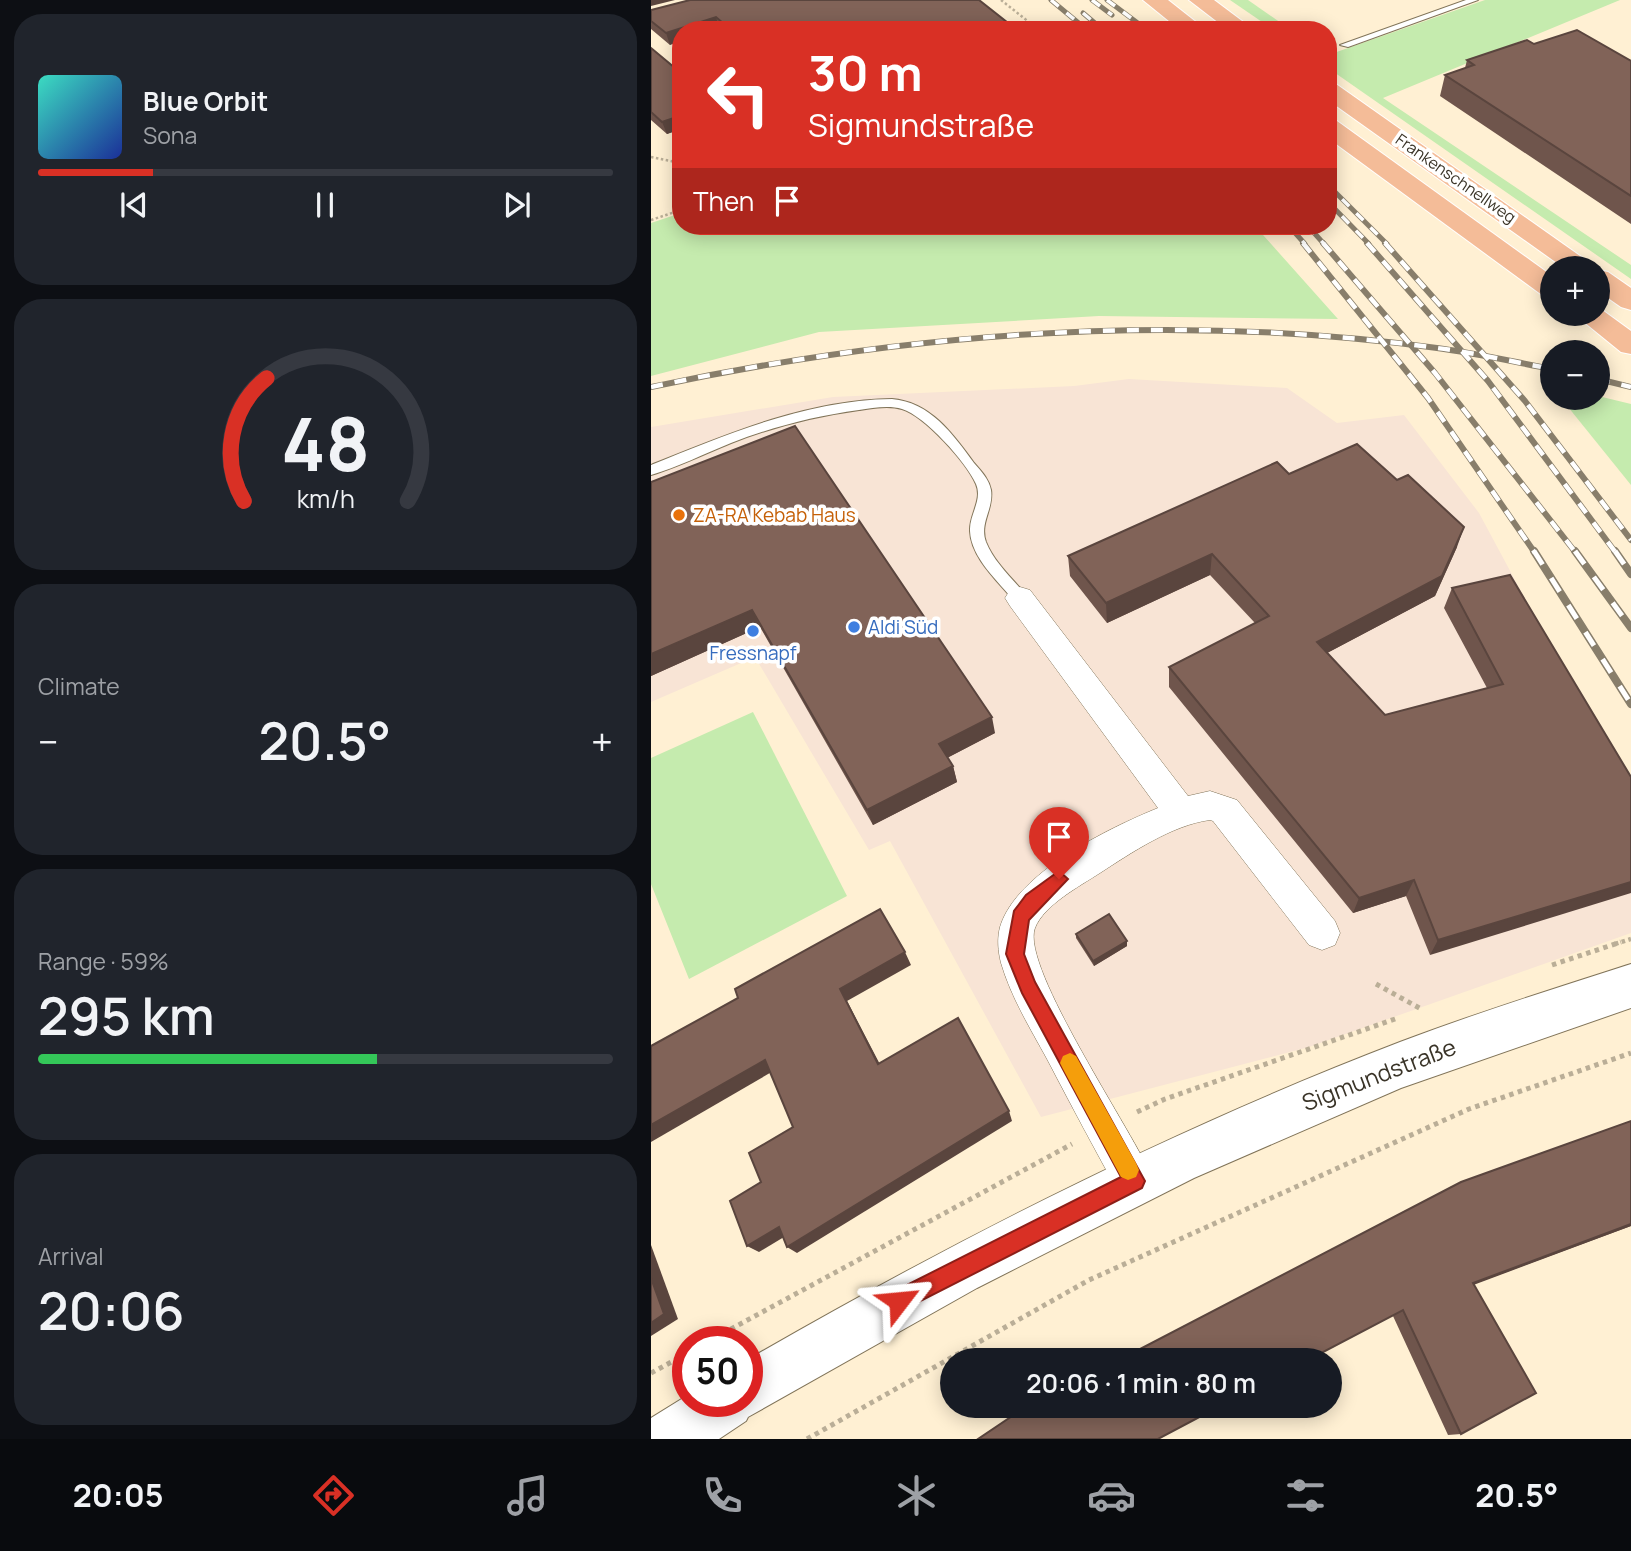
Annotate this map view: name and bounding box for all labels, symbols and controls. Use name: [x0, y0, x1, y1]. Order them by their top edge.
text: 30 m: [808, 39, 923, 106]
icon: left: [693, 49, 784, 140]
text: Blue Orbit: [143, 83, 268, 119]
text: Sigmundstraße: [808, 103, 1034, 147]
text: Sona: [143, 119, 197, 151]
street label: Frankenschnellweg: [1391, 128, 1521, 228]
icon: arrive: [768, 182, 806, 220]
text: Then: [693, 183, 754, 219]
icon: previous: [115, 186, 153, 224]
icon: pause: [306, 186, 344, 224]
icon: next: [498, 186, 536, 224]
map controls: [1540, 256, 1610, 410]
button: +: [1540, 256, 1610, 326]
button: −: [1540, 340, 1610, 410]
text: 48: [281, 393, 370, 493]
text: km/h: [296, 480, 355, 515]
place label: ZA-RA Kebab Haus: [693, 502, 856, 528]
marker: ZA-RA Kebab Haus: [671, 507, 687, 523]
place label: Aldi Süd: [868, 614, 938, 640]
marker: Aldi Süd: [846, 619, 862, 635]
marker: Fressnapf: [745, 623, 761, 639]
place label: Fressnapf: [709, 640, 797, 666]
text: Climate: [38, 670, 120, 702]
text: 20.5°: [259, 705, 391, 776]
text: −: [38, 715, 59, 767]
text: +: [591, 715, 613, 767]
pin: [1029, 807, 1089, 879]
icon: arrive: [1040, 818, 1078, 856]
text: Range · 59%: [38, 945, 169, 977]
text: 295 km: [38, 980, 215, 1051]
street label: Sigmundstraße: [1297, 1030, 1460, 1118]
text: Arrival: [38, 1240, 104, 1272]
position arrow: [862, 1264, 936, 1338]
text: 20:06: [38, 1275, 185, 1346]
speed limit sign: 50: [672, 1326, 763, 1417]
text: 20:06 · 1 min · 80 m: [1026, 1365, 1256, 1401]
icon: directions: [309, 1471, 358, 1520]
icon: music: [503, 1471, 552, 1520]
icon: phone: [698, 1471, 747, 1520]
icon: climate: [892, 1471, 941, 1520]
icon: car: [1087, 1471, 1136, 1520]
icon: filters: [1281, 1471, 1330, 1520]
text: 20:05: [73, 1473, 164, 1517]
text: 20.5°: [1475, 1473, 1558, 1517]

